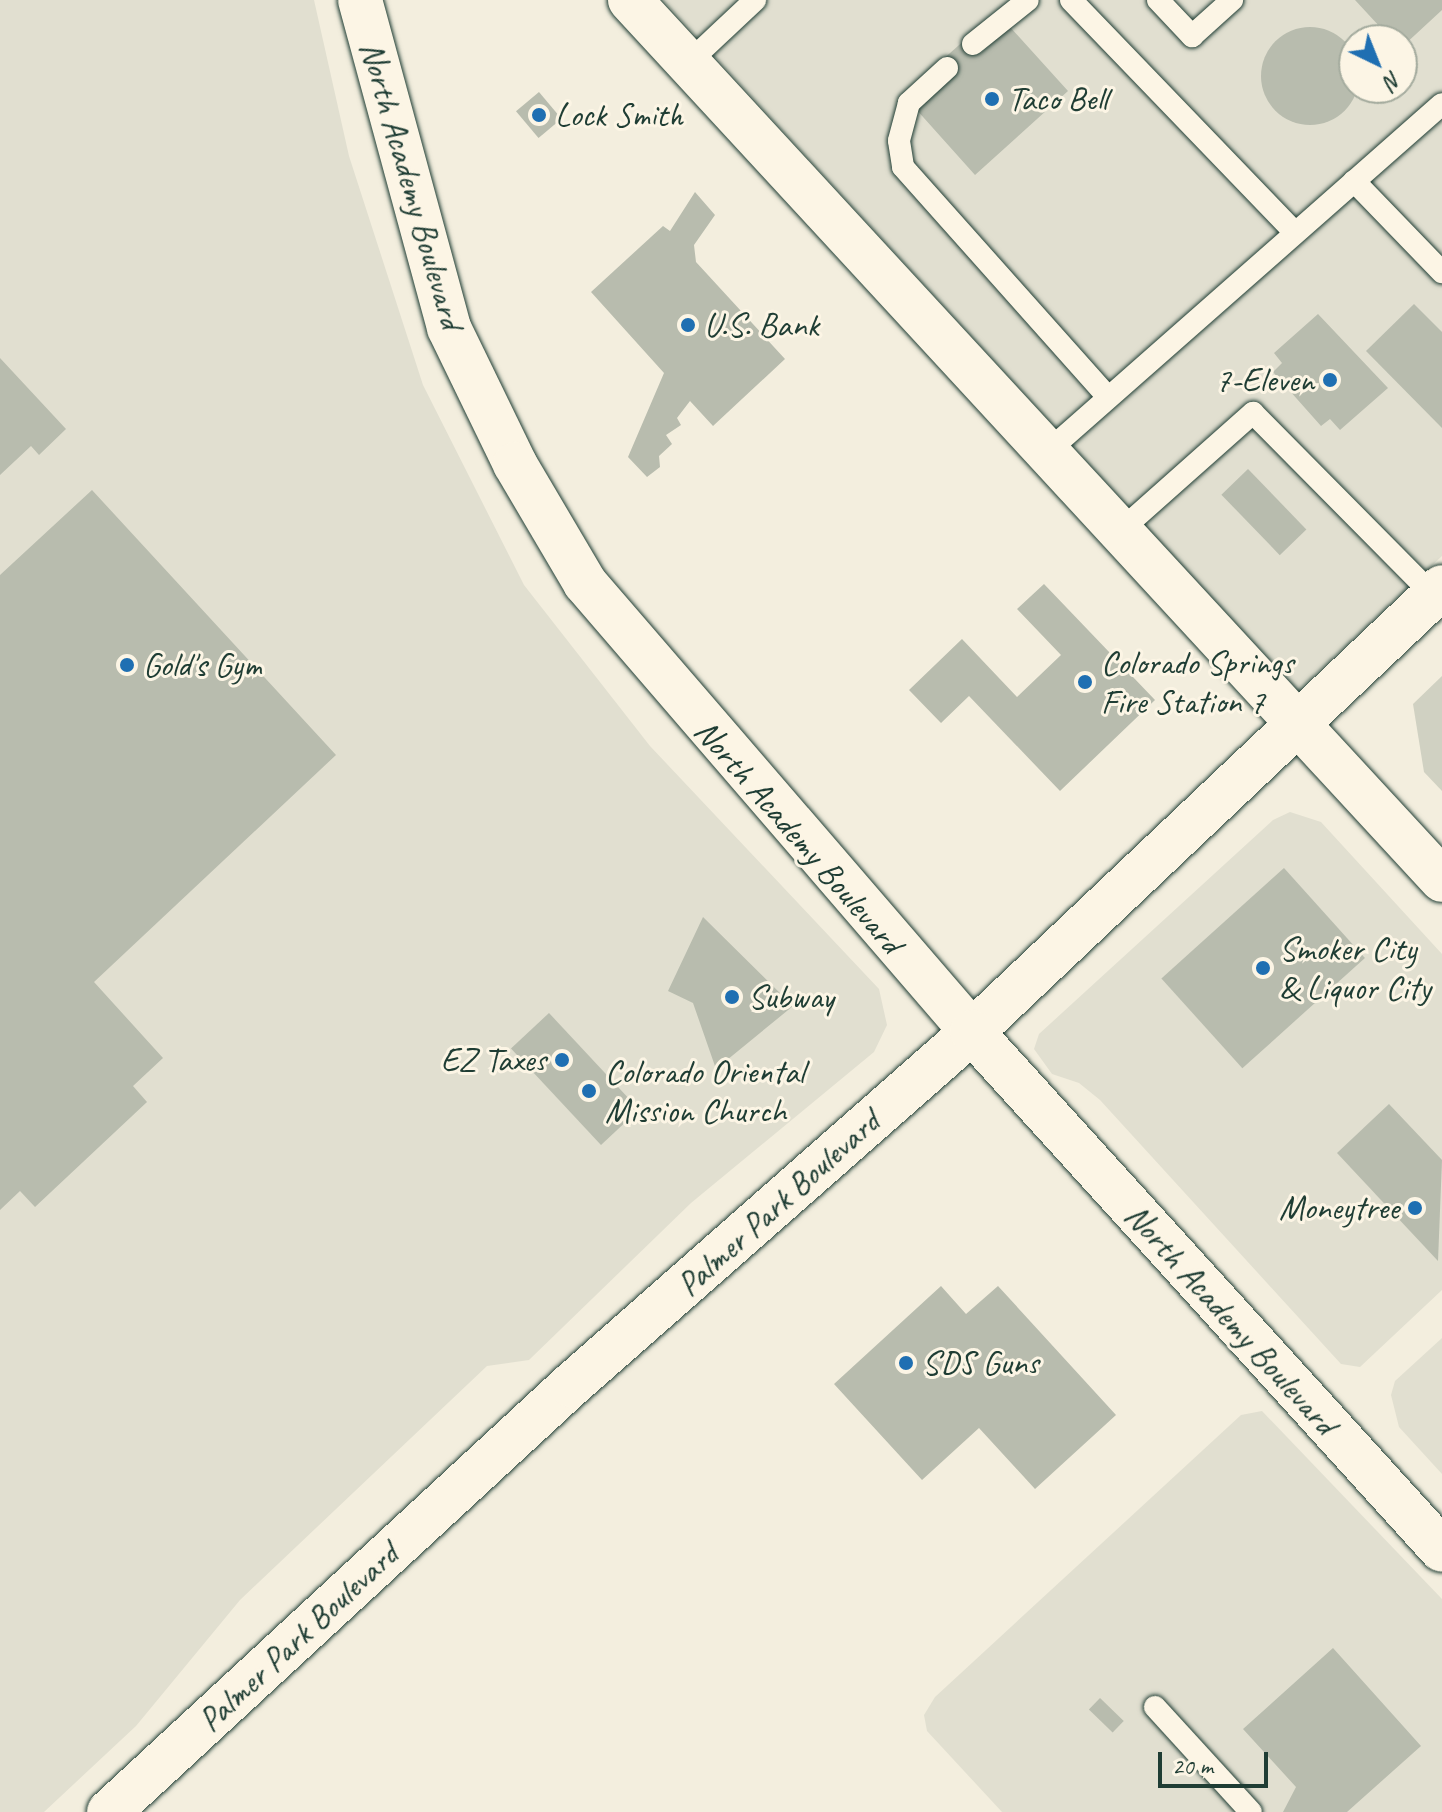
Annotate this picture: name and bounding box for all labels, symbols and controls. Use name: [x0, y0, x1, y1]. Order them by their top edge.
north arrow: [1338, 24, 1418, 104]
street label: North Academy Boulevard: [351, 36, 473, 334]
text: N: [1378, 65, 1408, 95]
place label: Taco Bell: [1008, 79, 1108, 119]
marker: Taco Bell: [983, 90, 1001, 108]
place label: Lock Smith: [555, 95, 683, 135]
marker: Lock Smith: [530, 106, 548, 124]
place label: U.S. Bank: [704, 305, 819, 345]
marker: U.S. Bank: [679, 316, 697, 334]
place label: 7-Eleven: [1215, 360, 1314, 400]
marker: 7-Eleven: [1321, 371, 1339, 389]
place label: Colorado Springs Fire Station 7: [1101, 642, 1294, 722]
place label: Gold's Gym: [143, 645, 263, 685]
marker: Gold's Gym: [118, 656, 136, 674]
marker: Colorado Springs Fire Station 7: [1076, 673, 1094, 691]
street label: North Academy Boulevard: [686, 710, 912, 962]
place label: Smoker City & Liquor City: [1279, 928, 1431, 1008]
marker: Smoker City & Liquor City: [1254, 959, 1272, 977]
place label: Subway: [748, 977, 834, 1017]
marker: Subway: [723, 988, 741, 1006]
place label: EZ Taxes: [441, 1040, 546, 1080]
marker: EZ Taxes: [553, 1051, 571, 1069]
place label: Colorado Oriental Mission Church: [605, 1051, 803, 1130]
marker: Colorado Oriental Mission Church: [580, 1082, 598, 1100]
street label: Palmer Park Boulevard: [668, 1101, 888, 1305]
place label: Moneytree: [1279, 1188, 1399, 1228]
street label: North Academy Boulevard: [1116, 1195, 1346, 1443]
marker: Moneytree: [1406, 1199, 1424, 1217]
place label: SDS Guns: [922, 1343, 1039, 1383]
marker: SDS Guns: [897, 1354, 915, 1372]
street label: Palmer Park Boulevard: [189, 1533, 407, 1741]
scale bar: [1162, 1736, 1272, 1786]
text: 20 m: [1172, 1751, 1213, 1781]

